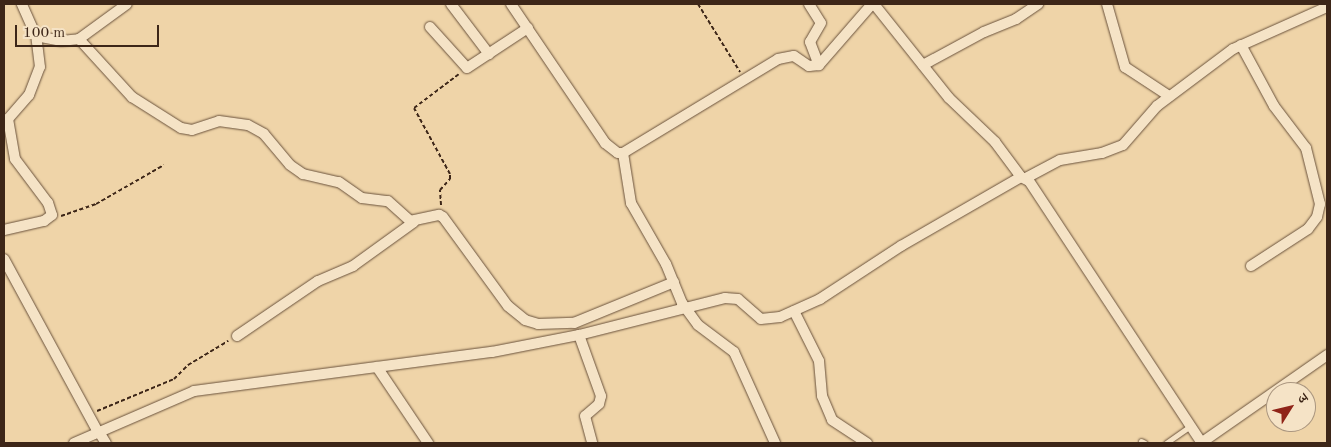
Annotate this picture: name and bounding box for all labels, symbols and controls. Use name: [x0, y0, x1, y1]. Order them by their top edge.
scale bar: [18, 15, 161, 47]
text: 100 m: [23, 26, 65, 41]
north arrow: [1266, 382, 1316, 432]
text: उ: [1295, 392, 1310, 406]

